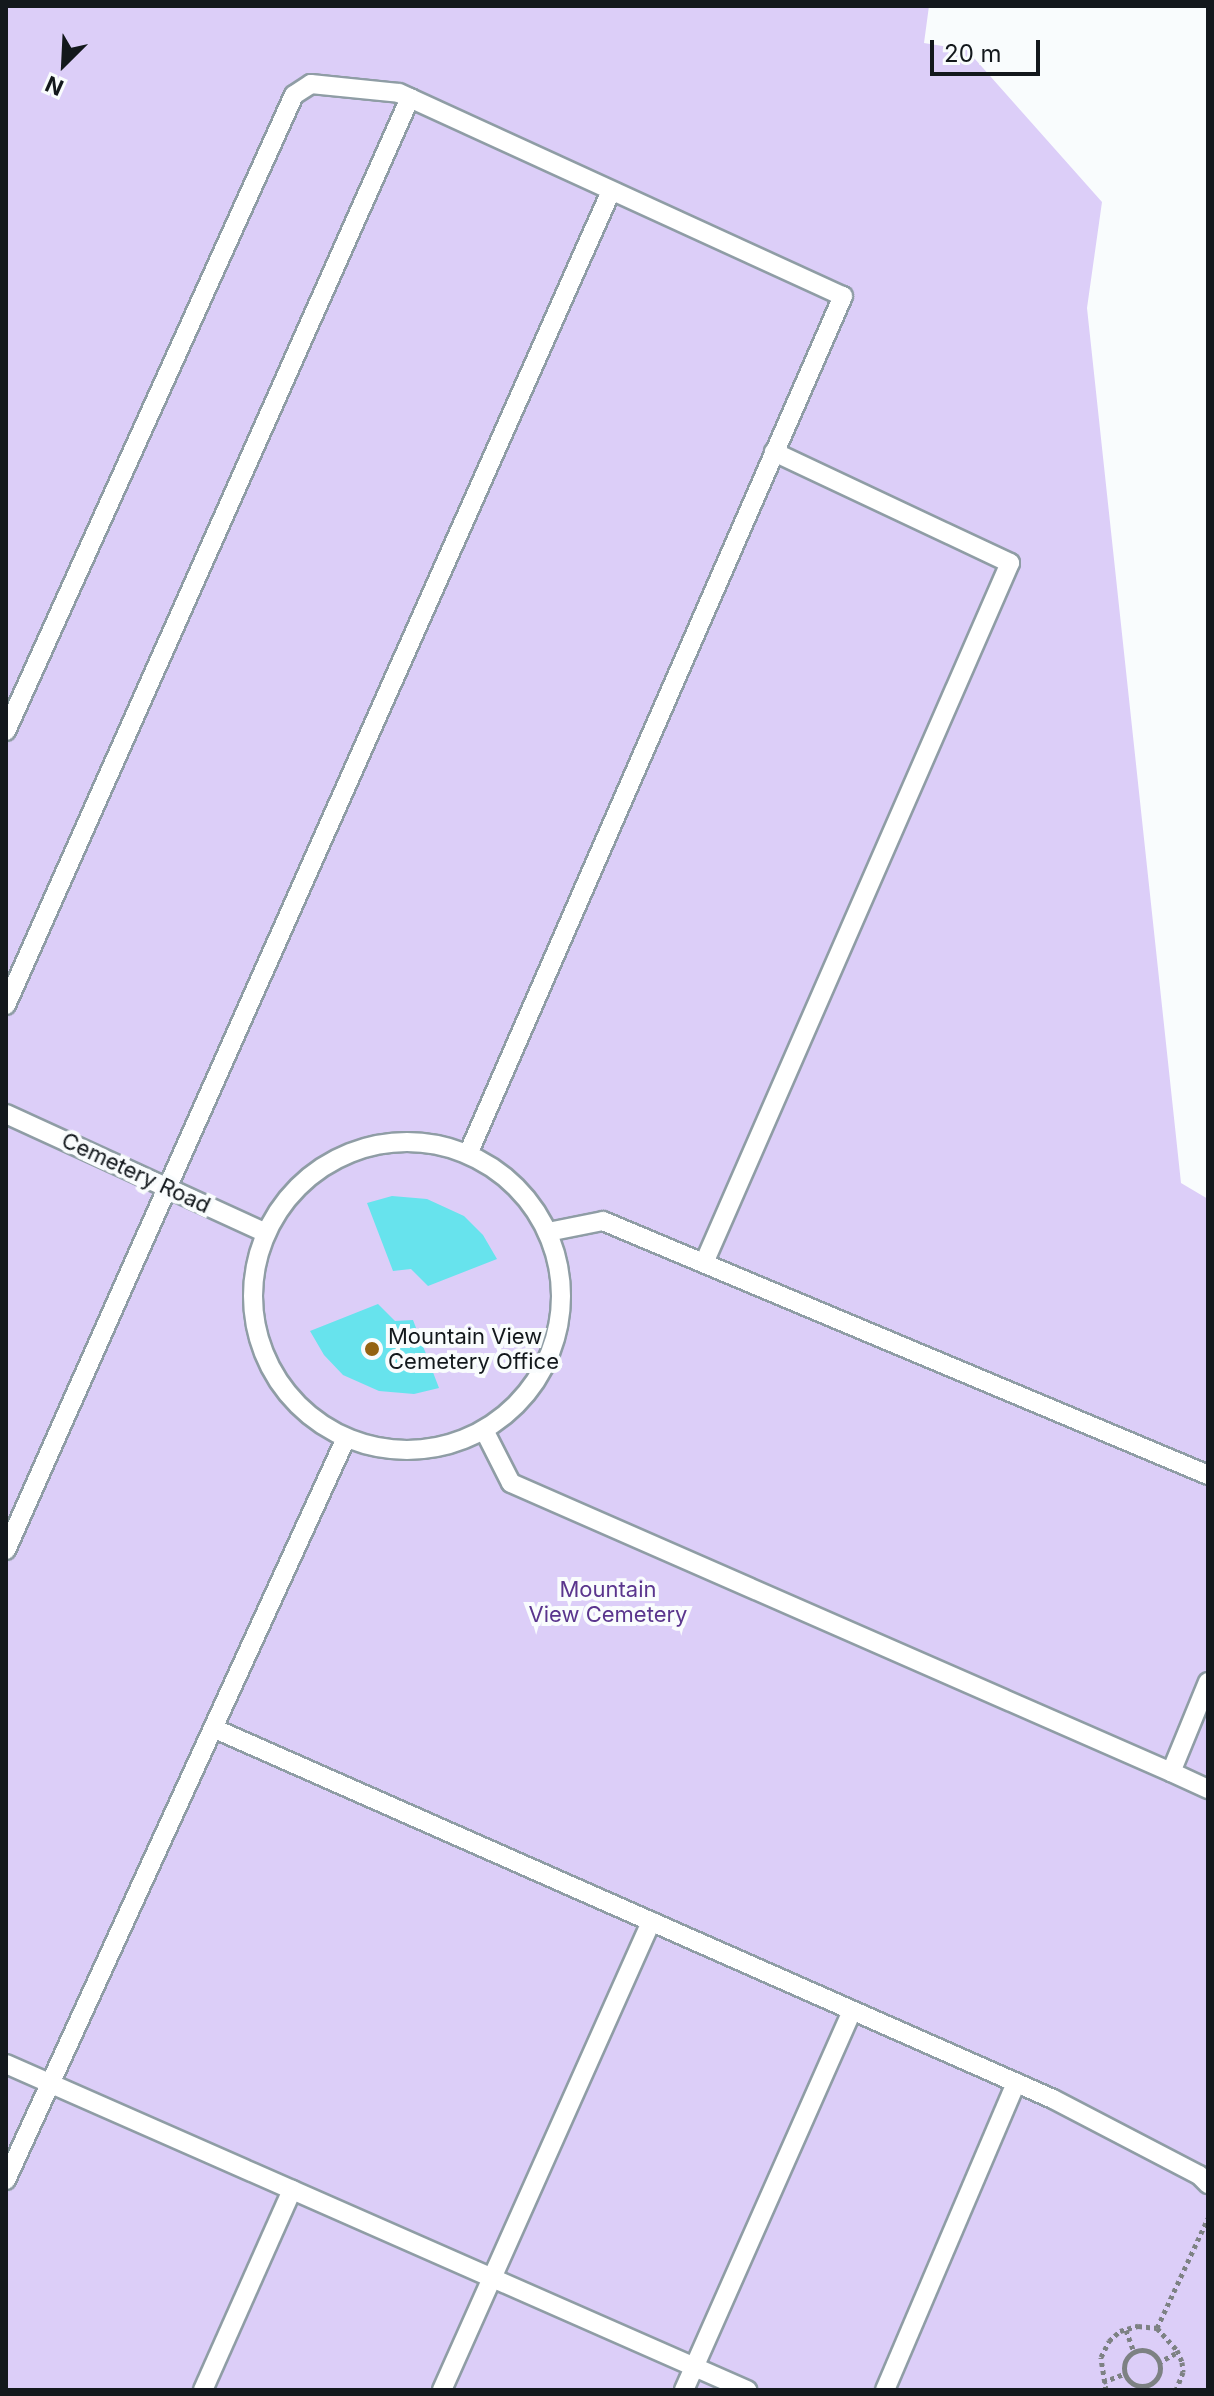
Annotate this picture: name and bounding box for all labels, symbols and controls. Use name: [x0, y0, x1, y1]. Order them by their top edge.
north arrow: [24, 24, 104, 104]
scale bar: [934, 24, 1044, 74]
text: 20 m: [944, 39, 1002, 68]
text: N: [41, 71, 67, 101]
street label: Cemetery Road: [57, 1127, 215, 1219]
place label: Mountain View Cemetery Office: [388, 1323, 559, 1374]
marker: Mountain View Cemetery Office: [363, 1340, 381, 1358]
park label: Mountain View Cemetery: [529, 1576, 687, 1628]

